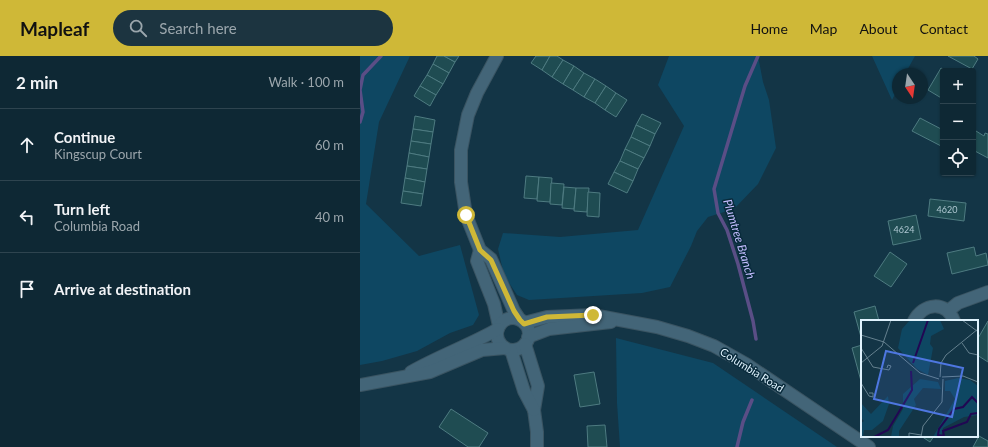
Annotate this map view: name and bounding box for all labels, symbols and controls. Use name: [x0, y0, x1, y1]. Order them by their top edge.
search box: [113, 10, 393, 46]
text: Mapleaf: [20, 17, 89, 40]
icon: search: [127, 17, 149, 39]
text: Search here: [159, 19, 237, 37]
text: Home: [750, 20, 788, 37]
text: Map: [810, 20, 837, 37]
text: About: [859, 20, 897, 37]
text: Contact: [919, 20, 968, 37]
north arrow: [892, 68, 928, 104]
map controls: [940, 68, 976, 176]
button: +: [940, 68, 976, 104]
text: 2 min: [16, 72, 58, 93]
text: Walk · 100 m: [268, 74, 344, 90]
button: −: [940, 104, 976, 140]
text: Continue: [54, 128, 115, 146]
icon: ahead: [16, 134, 38, 156]
text: 60 m: [315, 137, 344, 153]
button: locate: [940, 140, 976, 176]
text: Kingscup Court: [54, 146, 142, 162]
water label: Plumtree Branch: [720, 197, 759, 281]
text: Turn left: [54, 200, 110, 218]
house number: 4620: [937, 204, 957, 215]
icon: left: [16, 206, 38, 228]
route start: [457, 206, 475, 224]
text: 40 m: [315, 209, 344, 225]
text: Columbia Road: [54, 218, 140, 234]
house number: 4624: [894, 224, 914, 235]
icon: arrive: [16, 278, 38, 300]
text: Arrive at destination: [54, 280, 191, 298]
route end: [584, 306, 602, 324]
inset map: [861, 320, 978, 437]
street label: Columbia Road: [718, 345, 787, 394]

